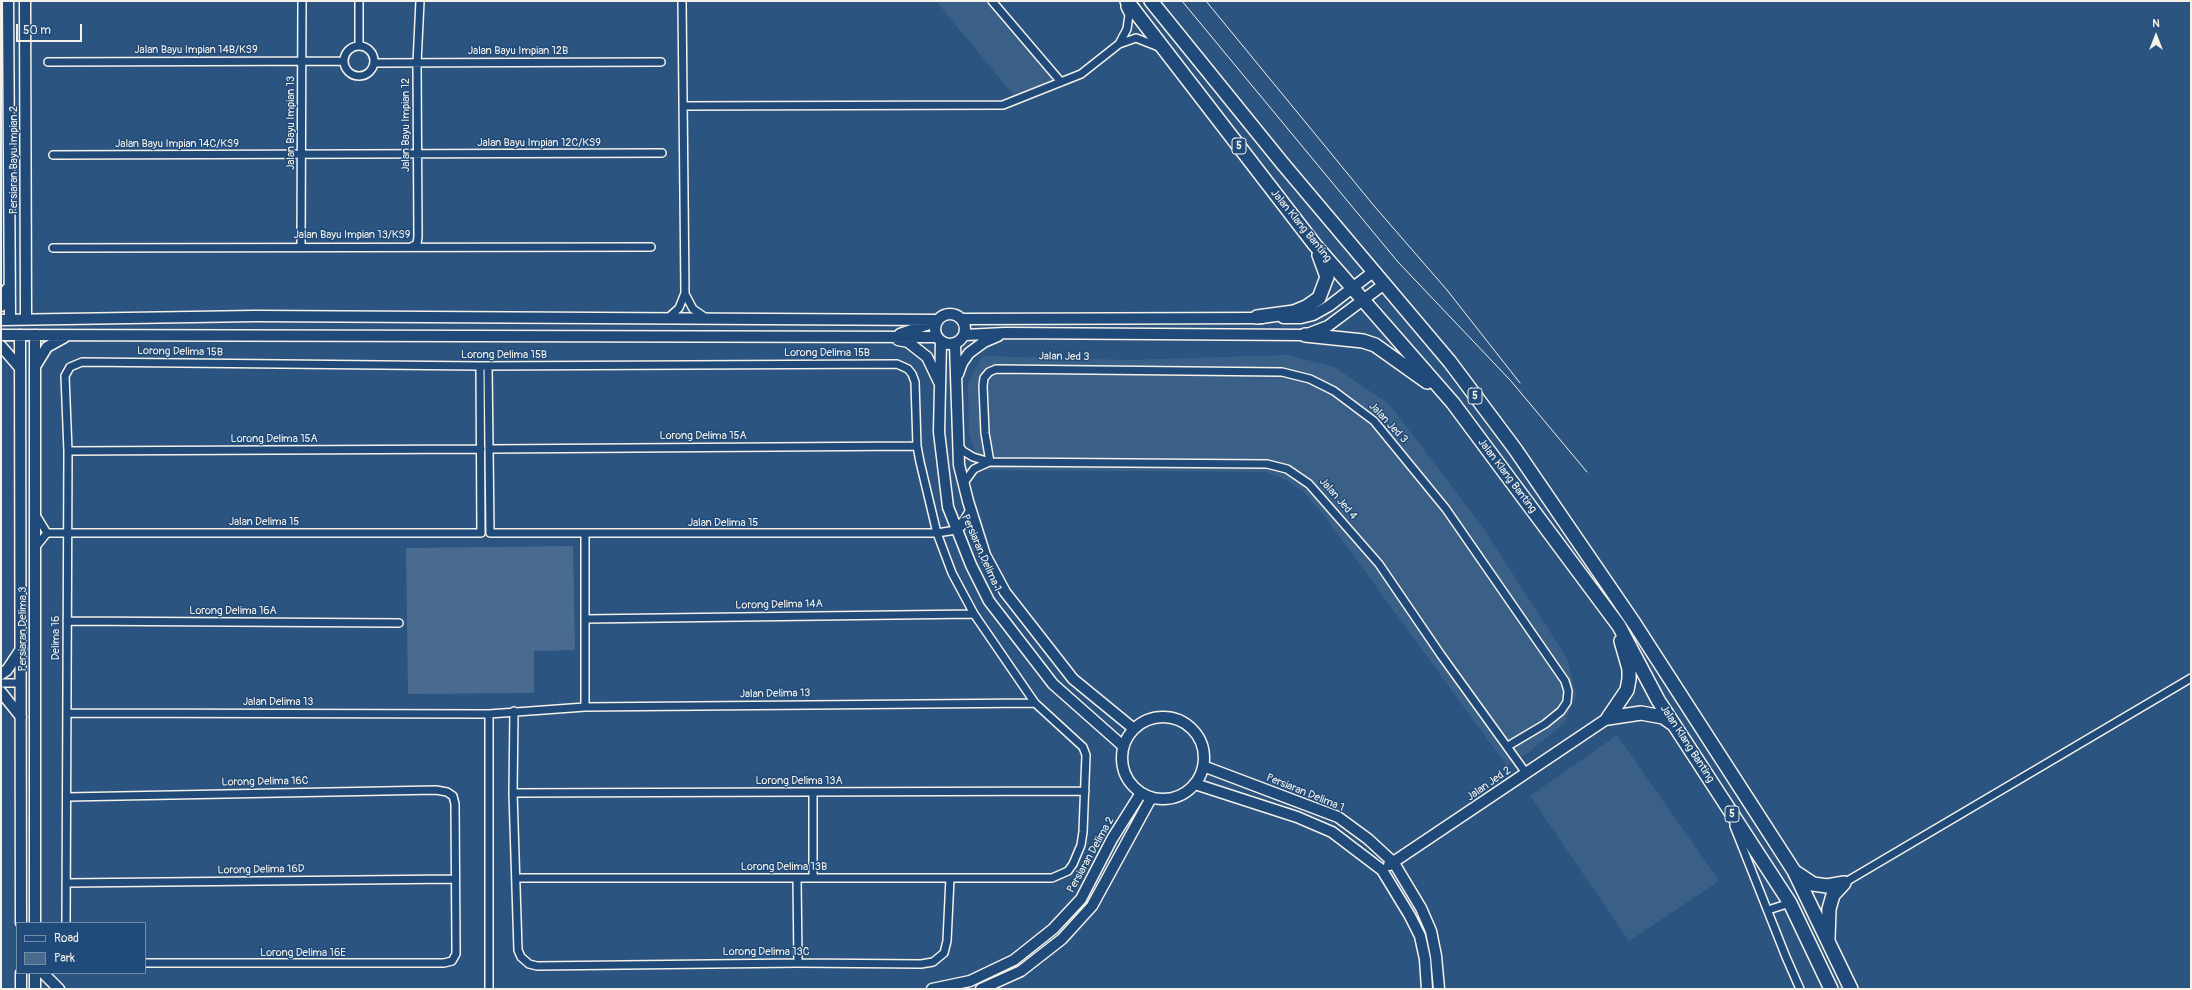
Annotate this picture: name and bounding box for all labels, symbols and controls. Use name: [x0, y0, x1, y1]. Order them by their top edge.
scale bar: [18, 16, 84, 42]
north arrow: [2136, 16, 2176, 56]
text: N: [2152, 17, 2160, 30]
text: 50 m: [23, 23, 51, 38]
street label: Jalan Bayu Impian 14B/KS9: [134, 43, 258, 57]
street label: Jalan Bayu Impian 12B: [468, 44, 568, 58]
street label: Jalan Bayu Impian 13: [284, 76, 298, 170]
street label: Jalan Bayu Impian 12: [399, 78, 413, 172]
street label: Persiaran Bayu Impian 2: [7, 106, 21, 214]
street label: Jalan Bayu Impian 12C/KS9: [477, 136, 601, 150]
street label: Jalan Bayu Impian 14C/KS9: [115, 137, 239, 151]
road number: 5: [1232, 138, 1246, 154]
street label: Jalan Klang Banting: [1268, 187, 1334, 265]
street label: Jalan Bayu Impian 13/KS9: [294, 228, 410, 242]
street label: Lorong Delima 15B: [137, 345, 223, 359]
street label: Lorong Delima 15B: [784, 346, 870, 360]
street label: Lorong Delima 15B: [461, 348, 547, 362]
street label: Jalan Jed 3: [1038, 350, 1090, 364]
road number: 5: [1468, 388, 1482, 404]
street label: Jalan Jed 3: [1366, 400, 1410, 446]
street label: Lorong Delima 15A: [659, 429, 747, 443]
street label: Lorong Delima 15A: [230, 432, 318, 446]
street label: Jalan Klang Banting: [1475, 436, 1539, 516]
street label: Jalan Jed 4: [1316, 475, 1360, 523]
street label: Persiaran Delima 1: [958, 512, 1004, 594]
street label: Jalan Delima 15: [229, 515, 299, 529]
street label: Jalan Delima 15: [688, 516, 758, 530]
street label: Persiaran Delima 3: [16, 587, 30, 671]
street label: Lorong Delima 14A: [735, 598, 823, 612]
street label: Lorong Delima 16A: [189, 604, 277, 618]
street label: Delima 16: [49, 616, 63, 660]
street label: Jalan Delima 13: [740, 687, 810, 701]
street label: Jalan Delima 13: [243, 695, 313, 709]
street label: Jalan Klang Banting: [1657, 703, 1717, 785]
street label: Jalan Jed 2: [1464, 764, 1514, 804]
street label: Persiaran Delima 1: [1264, 771, 1346, 815]
street label: Lorong Delima 13A: [755, 774, 843, 788]
street label: Lorong Delima 16C: [221, 775, 309, 789]
road number: 5: [1725, 806, 1739, 822]
street label: Persiaran Delima 2: [1065, 815, 1117, 895]
street label: Lorong Delima 13B: [741, 860, 827, 874]
street label: Lorong Delima 16D: [217, 863, 305, 877]
legend: [16, 922, 146, 974]
text: Road: [54, 931, 79, 946]
street label: Lorong Delima 13C: [723, 945, 809, 959]
street label: Lorong Delima 16E: [260, 946, 346, 960]
text: Park: [54, 951, 75, 966]

